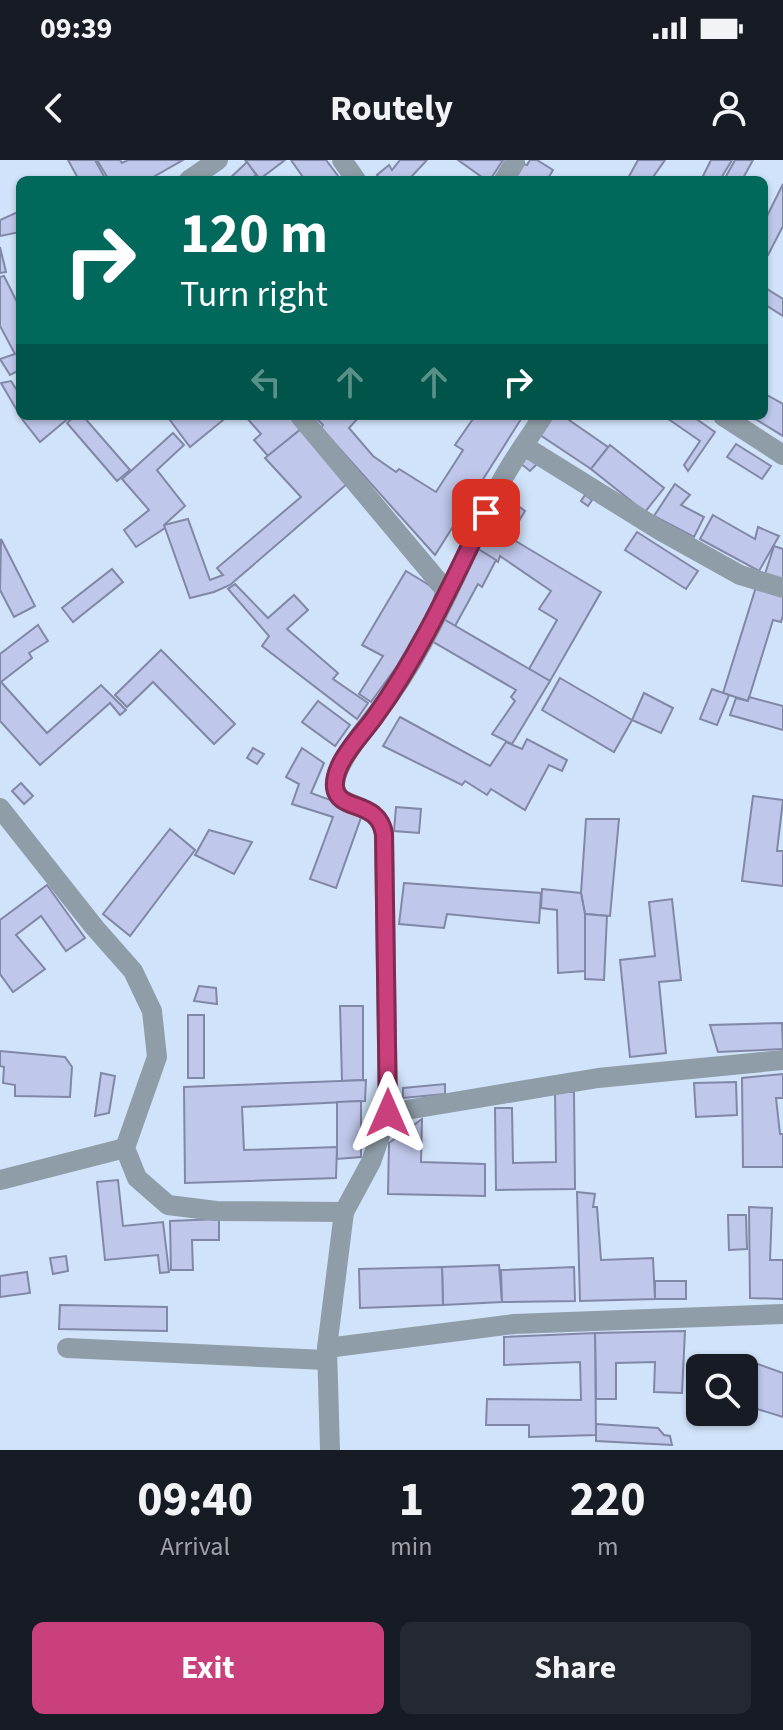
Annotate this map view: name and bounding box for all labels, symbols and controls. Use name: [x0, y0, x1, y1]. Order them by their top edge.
text: 09:39: [40, 7, 112, 50]
text: Routely: [330, 83, 453, 134]
icon: back: [32, 86, 76, 130]
icon: person: [707, 86, 751, 130]
text: 120 m: [180, 195, 328, 274]
icon: right: [48, 208, 152, 312]
text: Turn right: [180, 269, 328, 320]
icon: left: [244, 360, 288, 404]
icon: ahead: [328, 360, 372, 404]
icon: ahead: [412, 360, 456, 404]
icon: right: [496, 360, 540, 404]
pin: [452, 479, 520, 547]
icon: arrive: [464, 491, 508, 535]
position arrow: [346, 1071, 430, 1155]
map controls: [686, 1354, 758, 1426]
button: search: [686, 1354, 758, 1426]
text: 09:40: [137, 1466, 253, 1534]
text: 1: [399, 1466, 424, 1534]
text: 220: [570, 1466, 646, 1534]
text: Arrival: [160, 1528, 230, 1565]
text: min: [390, 1528, 432, 1565]
text: m: [597, 1528, 618, 1565]
button: Exit: [32, 1622, 384, 1714]
button: Share: [400, 1622, 751, 1714]

